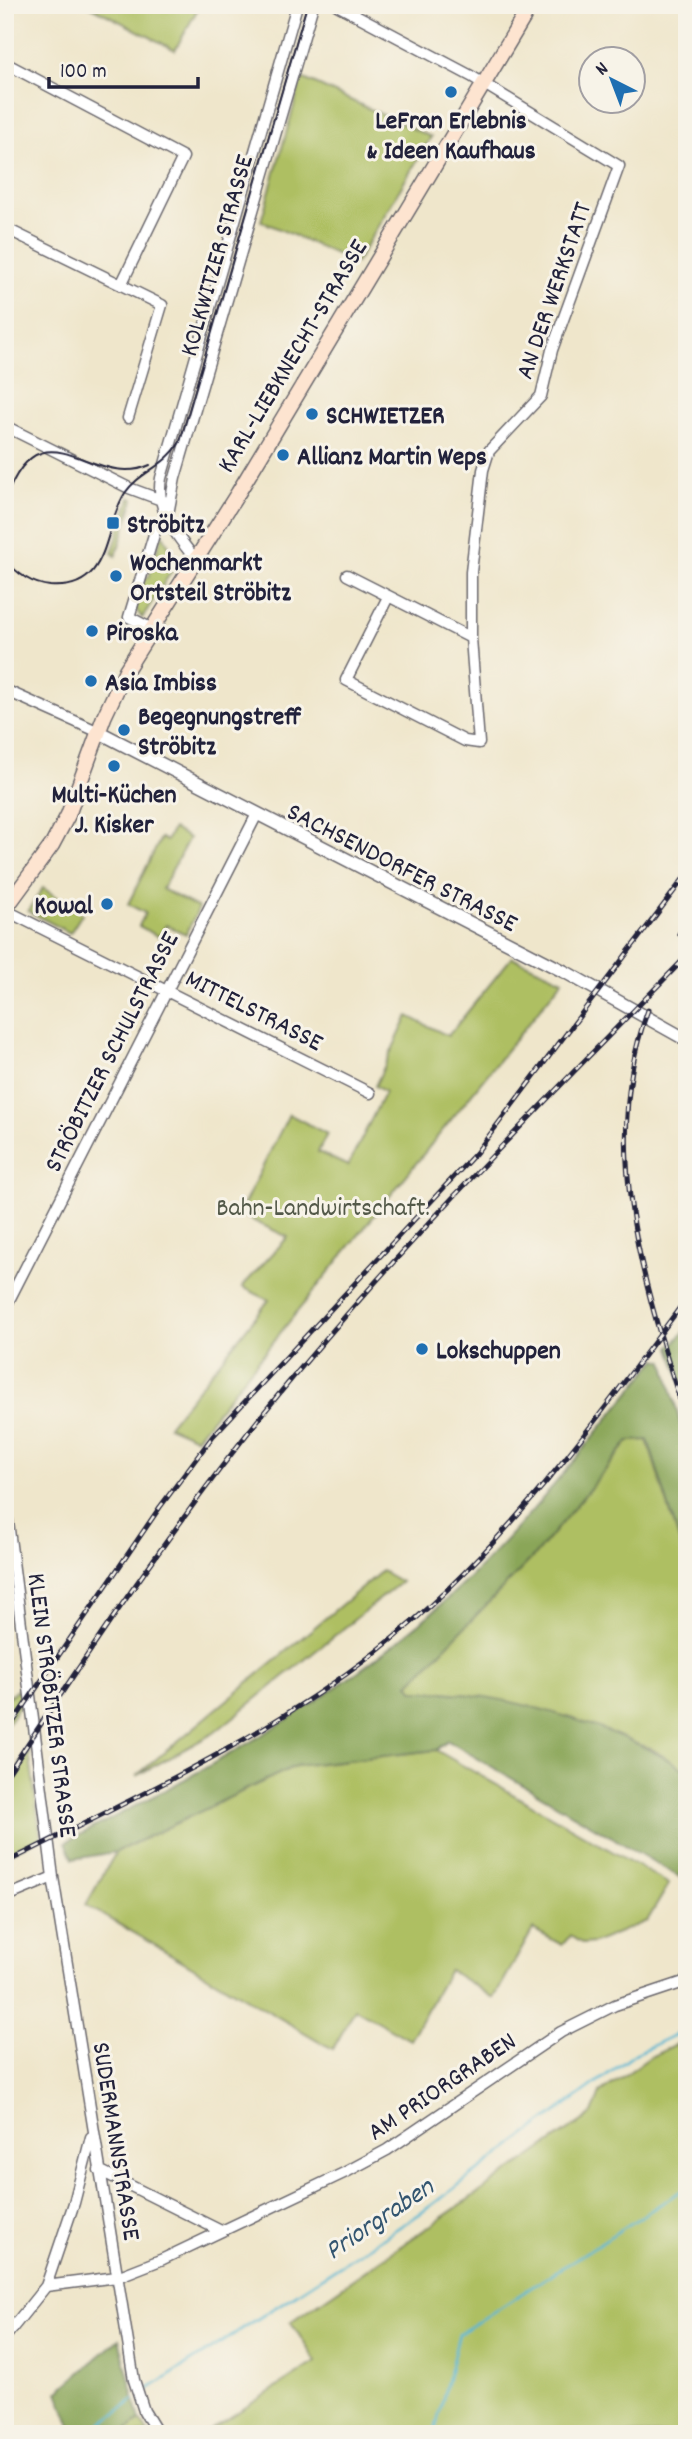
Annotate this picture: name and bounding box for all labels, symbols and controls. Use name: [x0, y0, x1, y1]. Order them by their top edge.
scale bar: [49, 46, 198, 90]
north arrow: [576, 46, 646, 116]
text: N: [590, 57, 615, 83]
text: 100 m: [60, 58, 107, 88]
marker: LeFran Erlebnis & Ideen Kaufhaus: [443, 84, 459, 100]
place label: LeFran Erlebnis & Ideen Kaufhaus: [366, 104, 536, 171]
street label: KOLKWITZER STRASSE: [172, 151, 265, 361]
street label: AN DER WERKSTATT: [508, 197, 603, 385]
street label: KARL-LIEBKNECHT-STRASSE: [209, 233, 379, 481]
place label: SCHWIETZER: [326, 399, 445, 436]
marker: SCHWIETZER: [304, 406, 320, 422]
place label: Allianz Martin Weps: [297, 440, 487, 477]
marker: Allianz Martin Weps: [275, 447, 291, 463]
place label: Ströbitz: [127, 508, 206, 545]
marker: Ströbitz: [105, 515, 121, 531]
place label: Wochenmarkt Ortsteil Ströbitz: [130, 546, 292, 613]
marker: Wochenmarkt Ortsteil Ströbitz: [108, 568, 124, 584]
place label: Piroska: [106, 616, 178, 653]
marker: Piroska: [84, 623, 100, 639]
place label: Asia Imbiss: [105, 666, 217, 703]
marker: Asia Imbiss: [83, 673, 99, 689]
place label: Begegnungstreff Ströbitz: [138, 700, 302, 767]
marker: Begegnungstreff Ströbitz: [116, 722, 132, 738]
marker: Multi-Küchen J. Kisker: [106, 758, 122, 774]
place label: Multi-Küchen J. Kisker: [52, 778, 176, 845]
street label: SACHSENDORFER STRASSE: [280, 795, 523, 943]
place label: Kowal: [34, 889, 94, 926]
marker: Kowal: [99, 896, 115, 912]
street label: STRÖBITZER SCHULSTRASSE: [36, 926, 190, 1179]
street label: MITTELSTRASSE: [178, 962, 329, 1063]
park label: Bahn-Landwirtschaft.: [216, 1191, 430, 1228]
place label: Lokschuppen: [436, 1334, 561, 1371]
marker: Lokschuppen: [414, 1341, 430, 1357]
street label: KLEIN STRÖBITZER STRASSE: [16, 1571, 85, 1840]
street label: AM PRIORGRABEN: [361, 2024, 525, 2151]
street label: SUDERMANNSTRASSE: [81, 2040, 149, 2244]
water label: Priorgraben: [318, 2169, 444, 2272]

